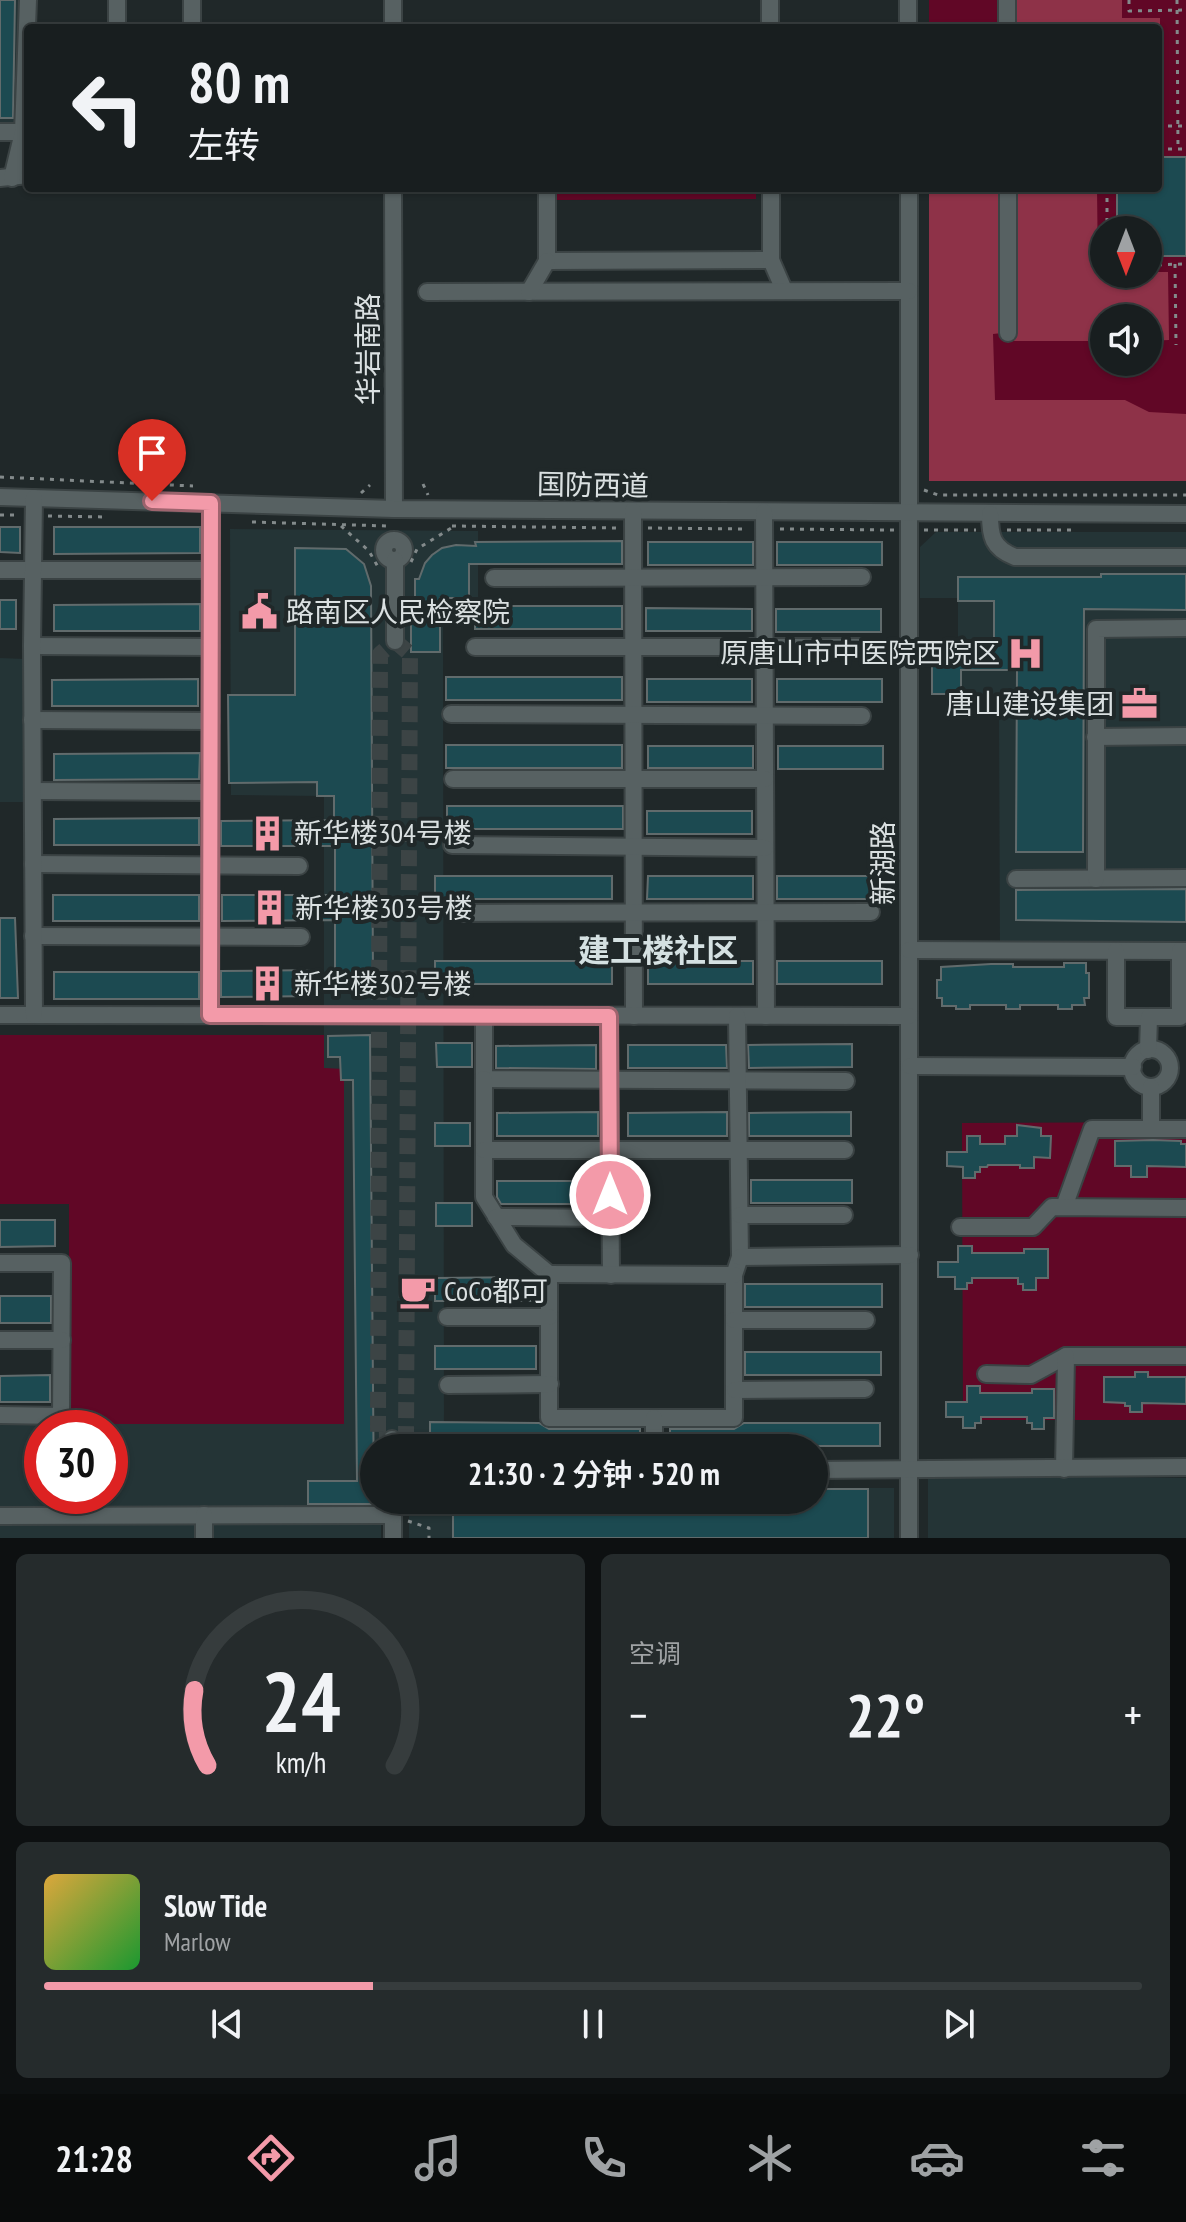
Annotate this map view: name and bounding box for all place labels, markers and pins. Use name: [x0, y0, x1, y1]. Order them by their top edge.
pin: [118, 419, 186, 501]
public building icon: 路南区人民检察院: [241, 593, 279, 631]
place label: 路南区人民检察院: [286, 593, 510, 630]
place label: 原唐山市中医院西院区: [720, 634, 1000, 671]
hospital icon: 原唐山市中医院西院区: [1007, 634, 1045, 672]
place label: 唐山建设集团: [946, 685, 1114, 722]
office icon: 唐山建设集团: [1121, 685, 1159, 723]
building icon: 新华楼304号楼: [249, 814, 287, 852]
place label: 新华楼304号楼: [294, 814, 472, 851]
building icon: 新华楼303号楼: [250, 889, 288, 927]
place label: 新华楼303号楼: [295, 889, 473, 926]
building icon: 新华楼302号楼: [249, 965, 287, 1003]
place label: 新华楼302号楼: [294, 965, 472, 1002]
cafe icon: CoCo都可: [399, 1272, 437, 1310]
place label: CoCo都可: [444, 1272, 548, 1309]

